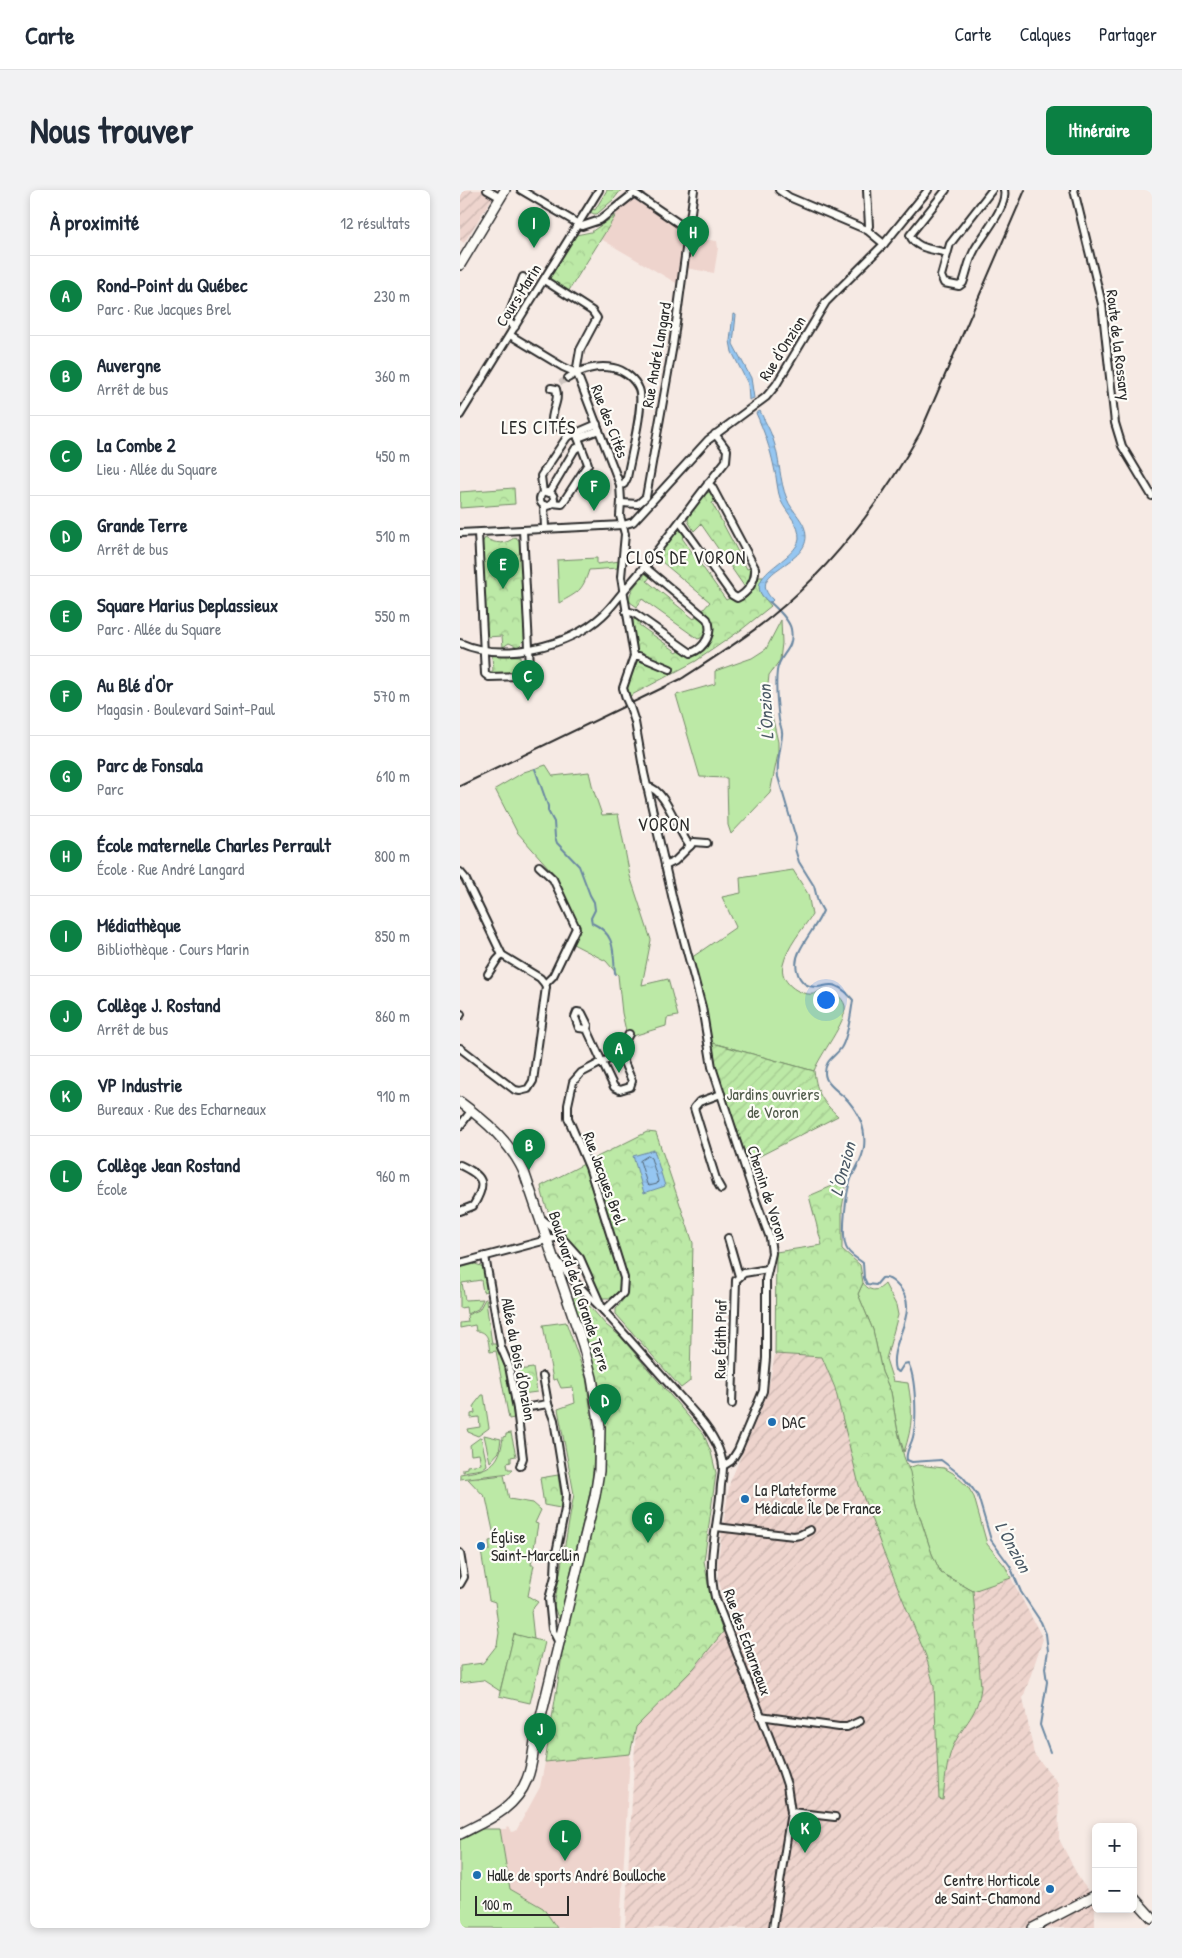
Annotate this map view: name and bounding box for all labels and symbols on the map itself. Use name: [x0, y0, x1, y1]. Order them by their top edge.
pin: I: [518, 207, 550, 248]
pin: H: [677, 216, 709, 257]
street label: Cours Marin: [490, 259, 546, 331]
street label: Route de la Rossary: [1101, 288, 1137, 402]
street label: Rue André Langard: [636, 301, 676, 409]
street label: Rue d'Onzion: [753, 311, 811, 385]
street label: Rue des Cités: [586, 381, 634, 461]
district label: LES CITÉS: [502, 415, 576, 440]
pin: F: [578, 470, 610, 511]
district label: CLOS DE VORON: [626, 545, 746, 570]
pin: E: [487, 548, 519, 589]
pin: C: [512, 660, 544, 701]
water label: L'Onzion: [751, 682, 779, 740]
district label: VORON: [638, 812, 690, 837]
your location: [813, 987, 839, 1013]
pin: A: [603, 1032, 635, 1073]
park label: Jardins ouvriers de Voron: [727, 1083, 819, 1123]
pin: B: [513, 1129, 545, 1170]
street label: Rue Jacques Brel: [578, 1129, 632, 1228]
water label: L'Onzion: [823, 1137, 862, 1199]
street label: Chemin de Voron: [742, 1143, 794, 1243]
street label: Boulevard de la Grande Terre: [544, 1208, 616, 1374]
street label: Allée du Bois d'Onzion: [496, 1296, 542, 1422]
street label: Rue Édith Piaf: [708, 1299, 732, 1379]
pin: D: [589, 1384, 621, 1425]
place label: DAC: [782, 1411, 806, 1433]
marker: DAC: [766, 1416, 778, 1428]
place label: La Plateforme Médicale Île De France: [755, 1479, 882, 1519]
marker: La Plateforme Médicale Île De France: [739, 1493, 751, 1505]
pin: G: [632, 1502, 664, 1543]
water label: L'Onzion: [989, 1517, 1039, 1578]
place label: Église Saint-Marcellin: [491, 1526, 580, 1566]
marker: Église Saint-Marcellin: [475, 1540, 487, 1552]
street label: Rue des Echarneaux: [719, 1586, 777, 1698]
pin: J: [524, 1713, 556, 1754]
pin: K: [789, 1812, 821, 1853]
pin: L: [549, 1820, 581, 1861]
place label: Halle de sports André Boulloche: [487, 1864, 667, 1886]
marker: Halle de sports André Boulloche: [471, 1869, 483, 1881]
place label: Centre Horticole de Saint-Chamond: [935, 1869, 1041, 1909]
marker: Centre Horticole de Saint-Chamond: [1044, 1883, 1056, 1895]
scale bar: [475, 1893, 569, 1916]

